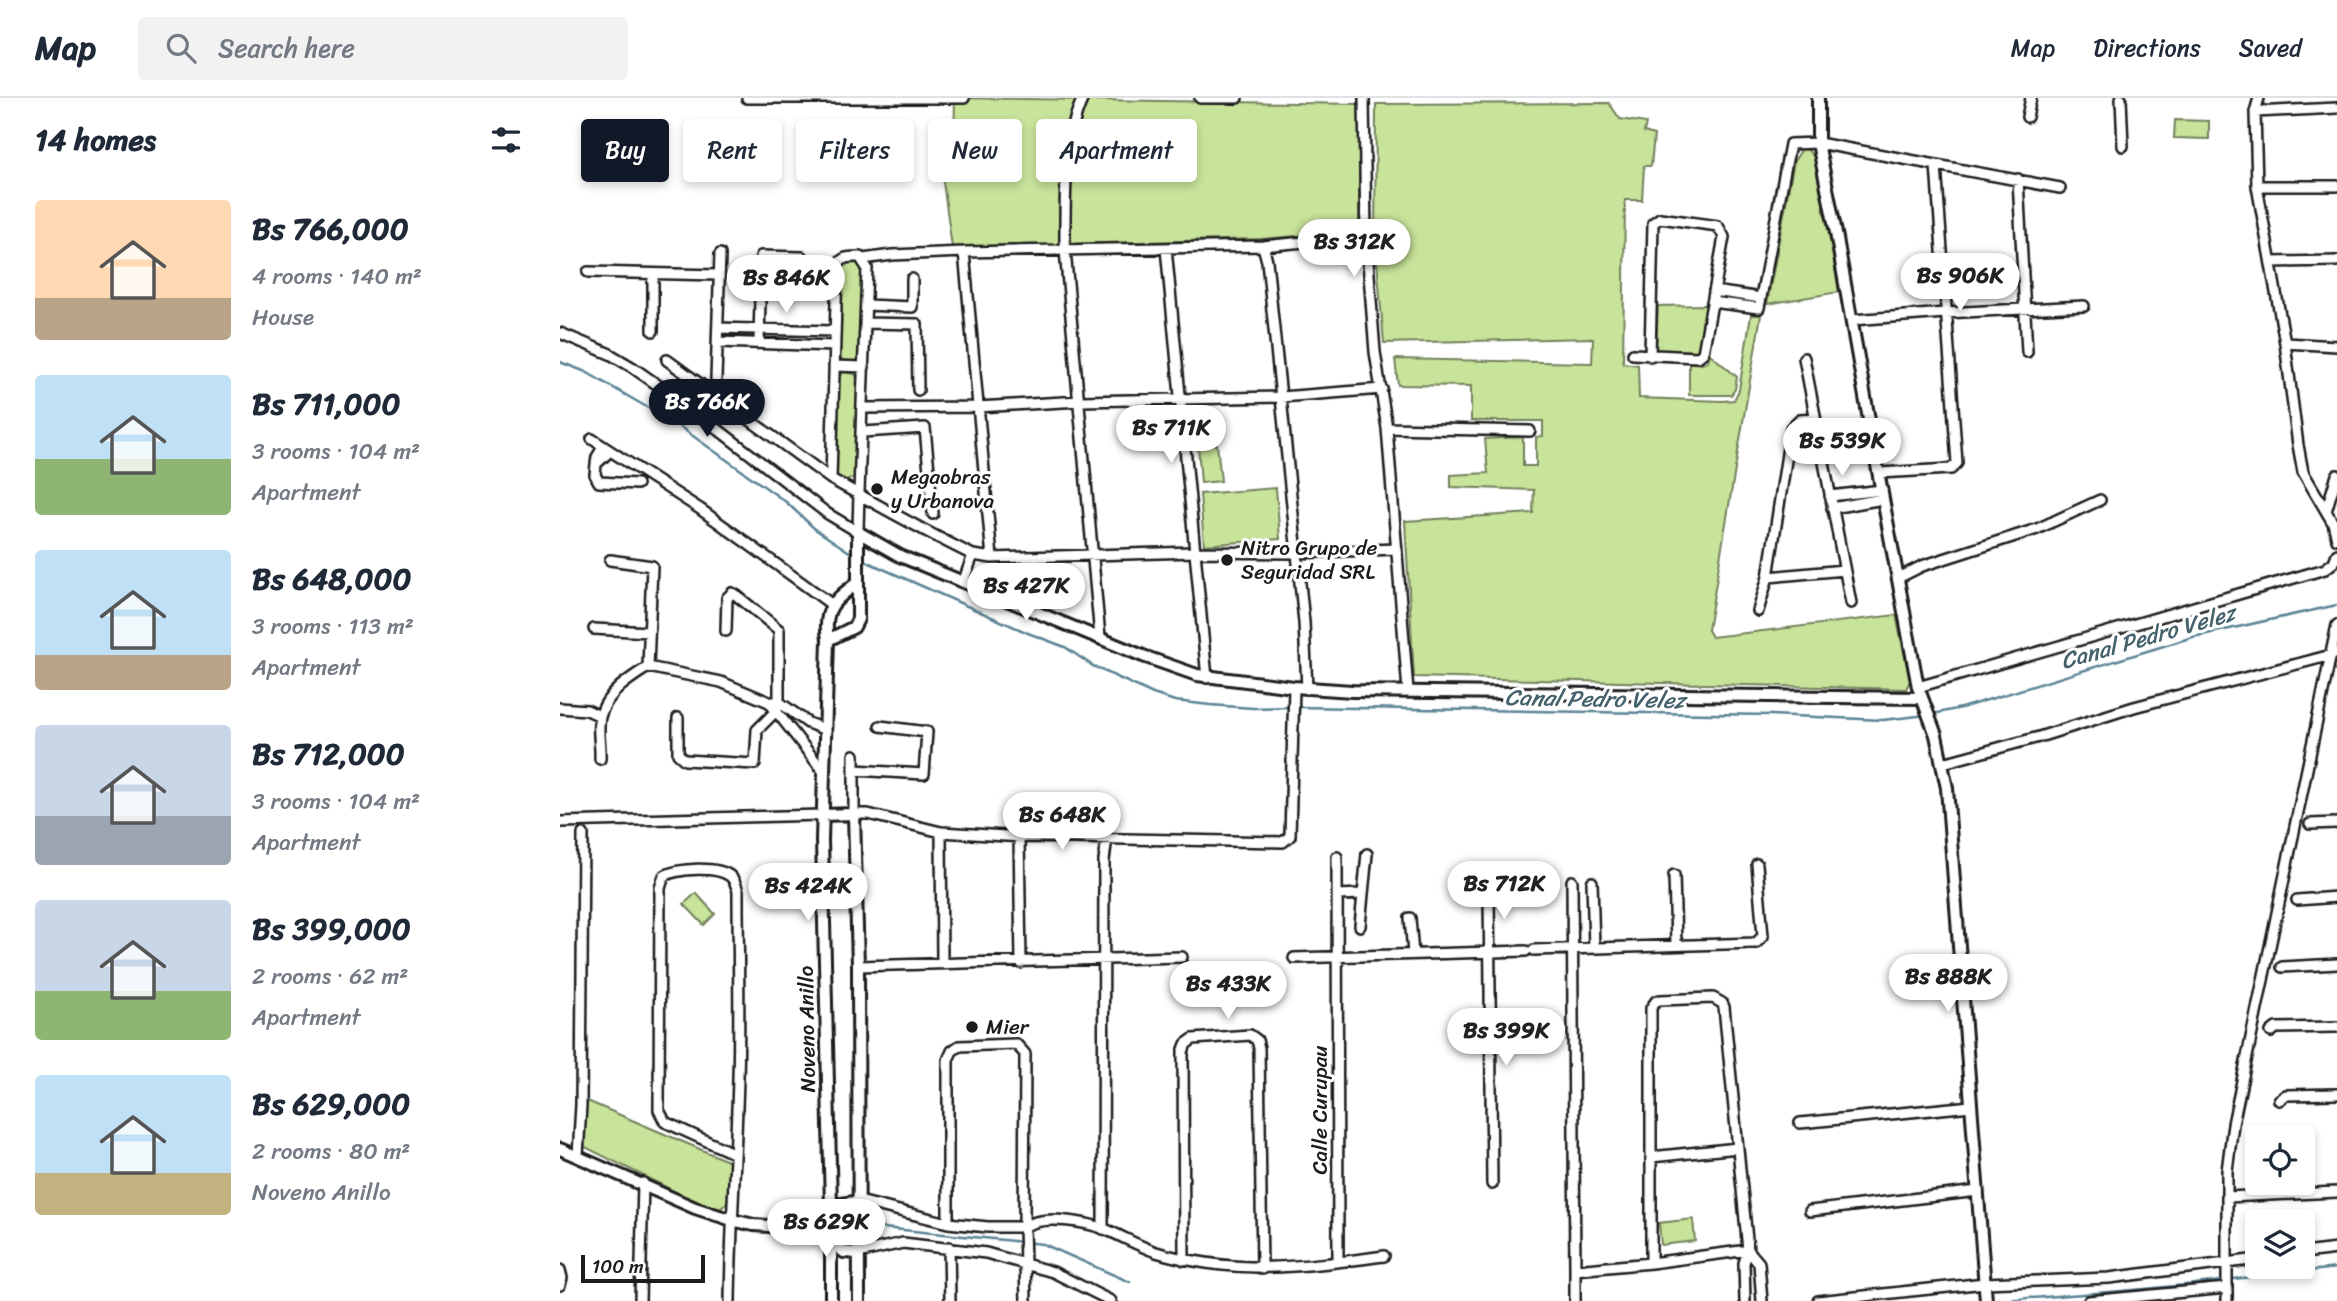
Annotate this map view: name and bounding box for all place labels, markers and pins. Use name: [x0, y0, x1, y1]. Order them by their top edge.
pin: Bs 312K: [1289, 220, 1419, 279]
pin: Bs 906K: [1895, 254, 2025, 313]
pin: Bs 846K: [721, 256, 851, 315]
pin: Bs 766K: [642, 380, 772, 439]
pin: Bs 711K: [1106, 406, 1236, 465]
pin: Bs 539K: [1777, 418, 1907, 478]
place label: Megaobras y Urbanova: [891, 458, 994, 520]
marker: Megaobras y Urbanova: [869, 481, 885, 497]
place label: Nitro Grupo de Seguridad SRL: [1241, 529, 1377, 591]
marker: Nitro Grupo de Seguridad SRL: [1219, 552, 1235, 568]
pin: Bs 427K: [961, 564, 1091, 623]
pin: Bs 648K: [997, 792, 1127, 852]
pin: Bs 712K: [1439, 862, 1569, 921]
pin: Bs 424K: [743, 864, 873, 923]
pin: Bs 888K: [1883, 954, 2013, 1014]
pin: Bs 433K: [1163, 962, 1293, 1021]
place label: Mier: [986, 1008, 1030, 1046]
pin: Bs 399K: [1441, 1009, 1571, 1068]
marker: Mier: [964, 1019, 980, 1035]
pin: Bs 629K: [761, 1200, 891, 1259]

